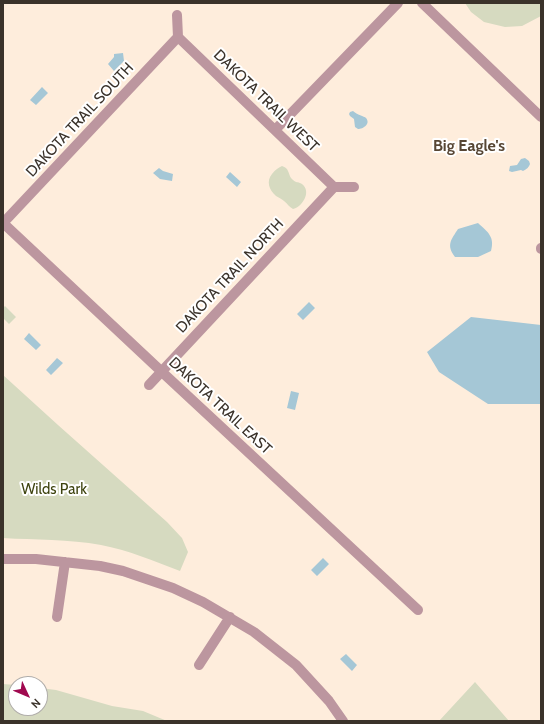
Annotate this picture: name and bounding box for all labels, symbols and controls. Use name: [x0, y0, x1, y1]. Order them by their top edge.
street label: DAKOTA TRAIL WEST: [210, 46, 322, 156]
street label: DAKOTA TRAIL SOUTH: [22, 59, 138, 181]
district label: Big Eagle's: [433, 136, 505, 156]
street label: DAKOTA TRAIL NORTH: [172, 215, 288, 337]
street label: DAKOTA TRAIL EAST: [165, 354, 275, 458]
park label: Wilds Park: [21, 481, 87, 499]
north arrow: [8, 676, 48, 716]
text: N: [28, 696, 44, 711]

